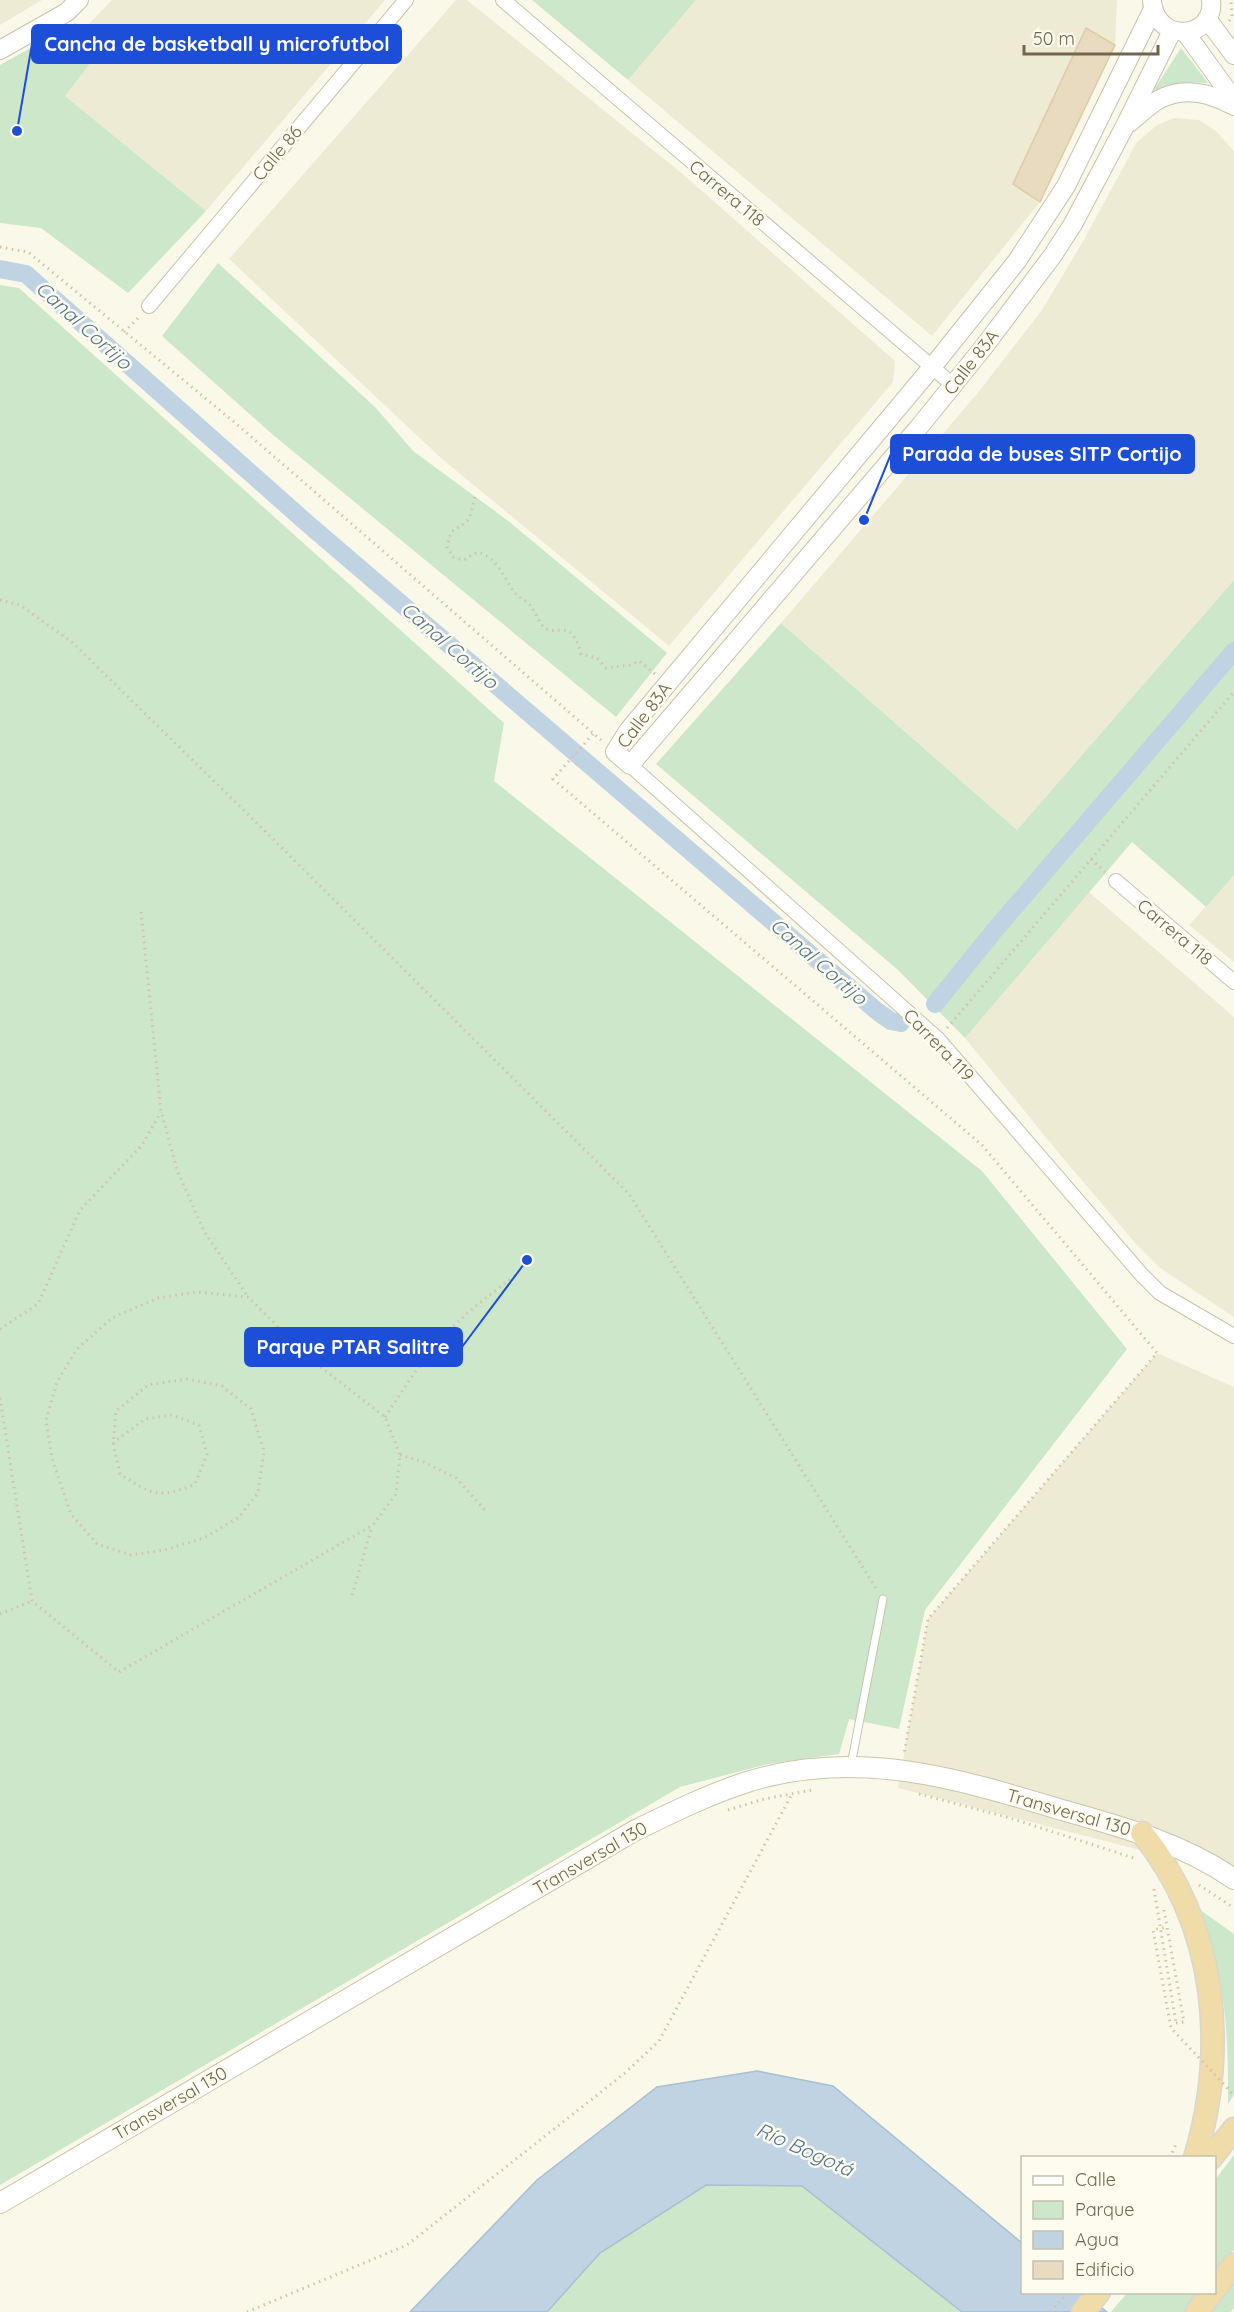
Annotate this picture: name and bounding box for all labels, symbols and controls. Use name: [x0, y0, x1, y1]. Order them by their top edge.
scale bar: [1024, 18, 1158, 56]
callout: Cancha de basketball y microfutbol: [32, 25, 401, 63]
text: 50 m: [1033, 27, 1075, 50]
text: Cancha de basketball y microfutbol: [44, 31, 390, 56]
street label: Calle 86: [247, 120, 307, 185]
street label: Carrera 118: [684, 155, 770, 231]
water label: Canal Cortijo: [31, 275, 138, 375]
street label: Calle 83A: [938, 324, 1004, 399]
callout: Parada de buses SITP Cortijo: [891, 435, 1194, 473]
text: Parada de buses SITP Cortijo: [902, 441, 1182, 466]
water label: Canal Cortijo: [396, 596, 504, 694]
street label: Calle 83A: [612, 677, 676, 753]
street label: Carrera 118: [1132, 894, 1218, 970]
water label: Canal Cortijo: [765, 912, 873, 1010]
street label: Carrera 119: [899, 1004, 979, 1086]
callout: Parque PTAR Salitre: [245, 1328, 462, 1366]
text: Parque PTAR Salitre: [257, 1334, 450, 1359]
street label: Transversal 130: [1004, 1783, 1134, 1841]
street label: Transversal 130: [529, 1816, 651, 1900]
street label: Transversal 130: [109, 2061, 231, 2145]
water label: Río Bogotá: [753, 2117, 859, 2182]
legend: [1021, 2156, 1216, 2294]
text: Calle: [1075, 2168, 1116, 2191]
text: Parque: [1075, 2198, 1134, 2221]
text: Agua: [1075, 2228, 1119, 2251]
text: Edificio: [1075, 2258, 1134, 2281]

